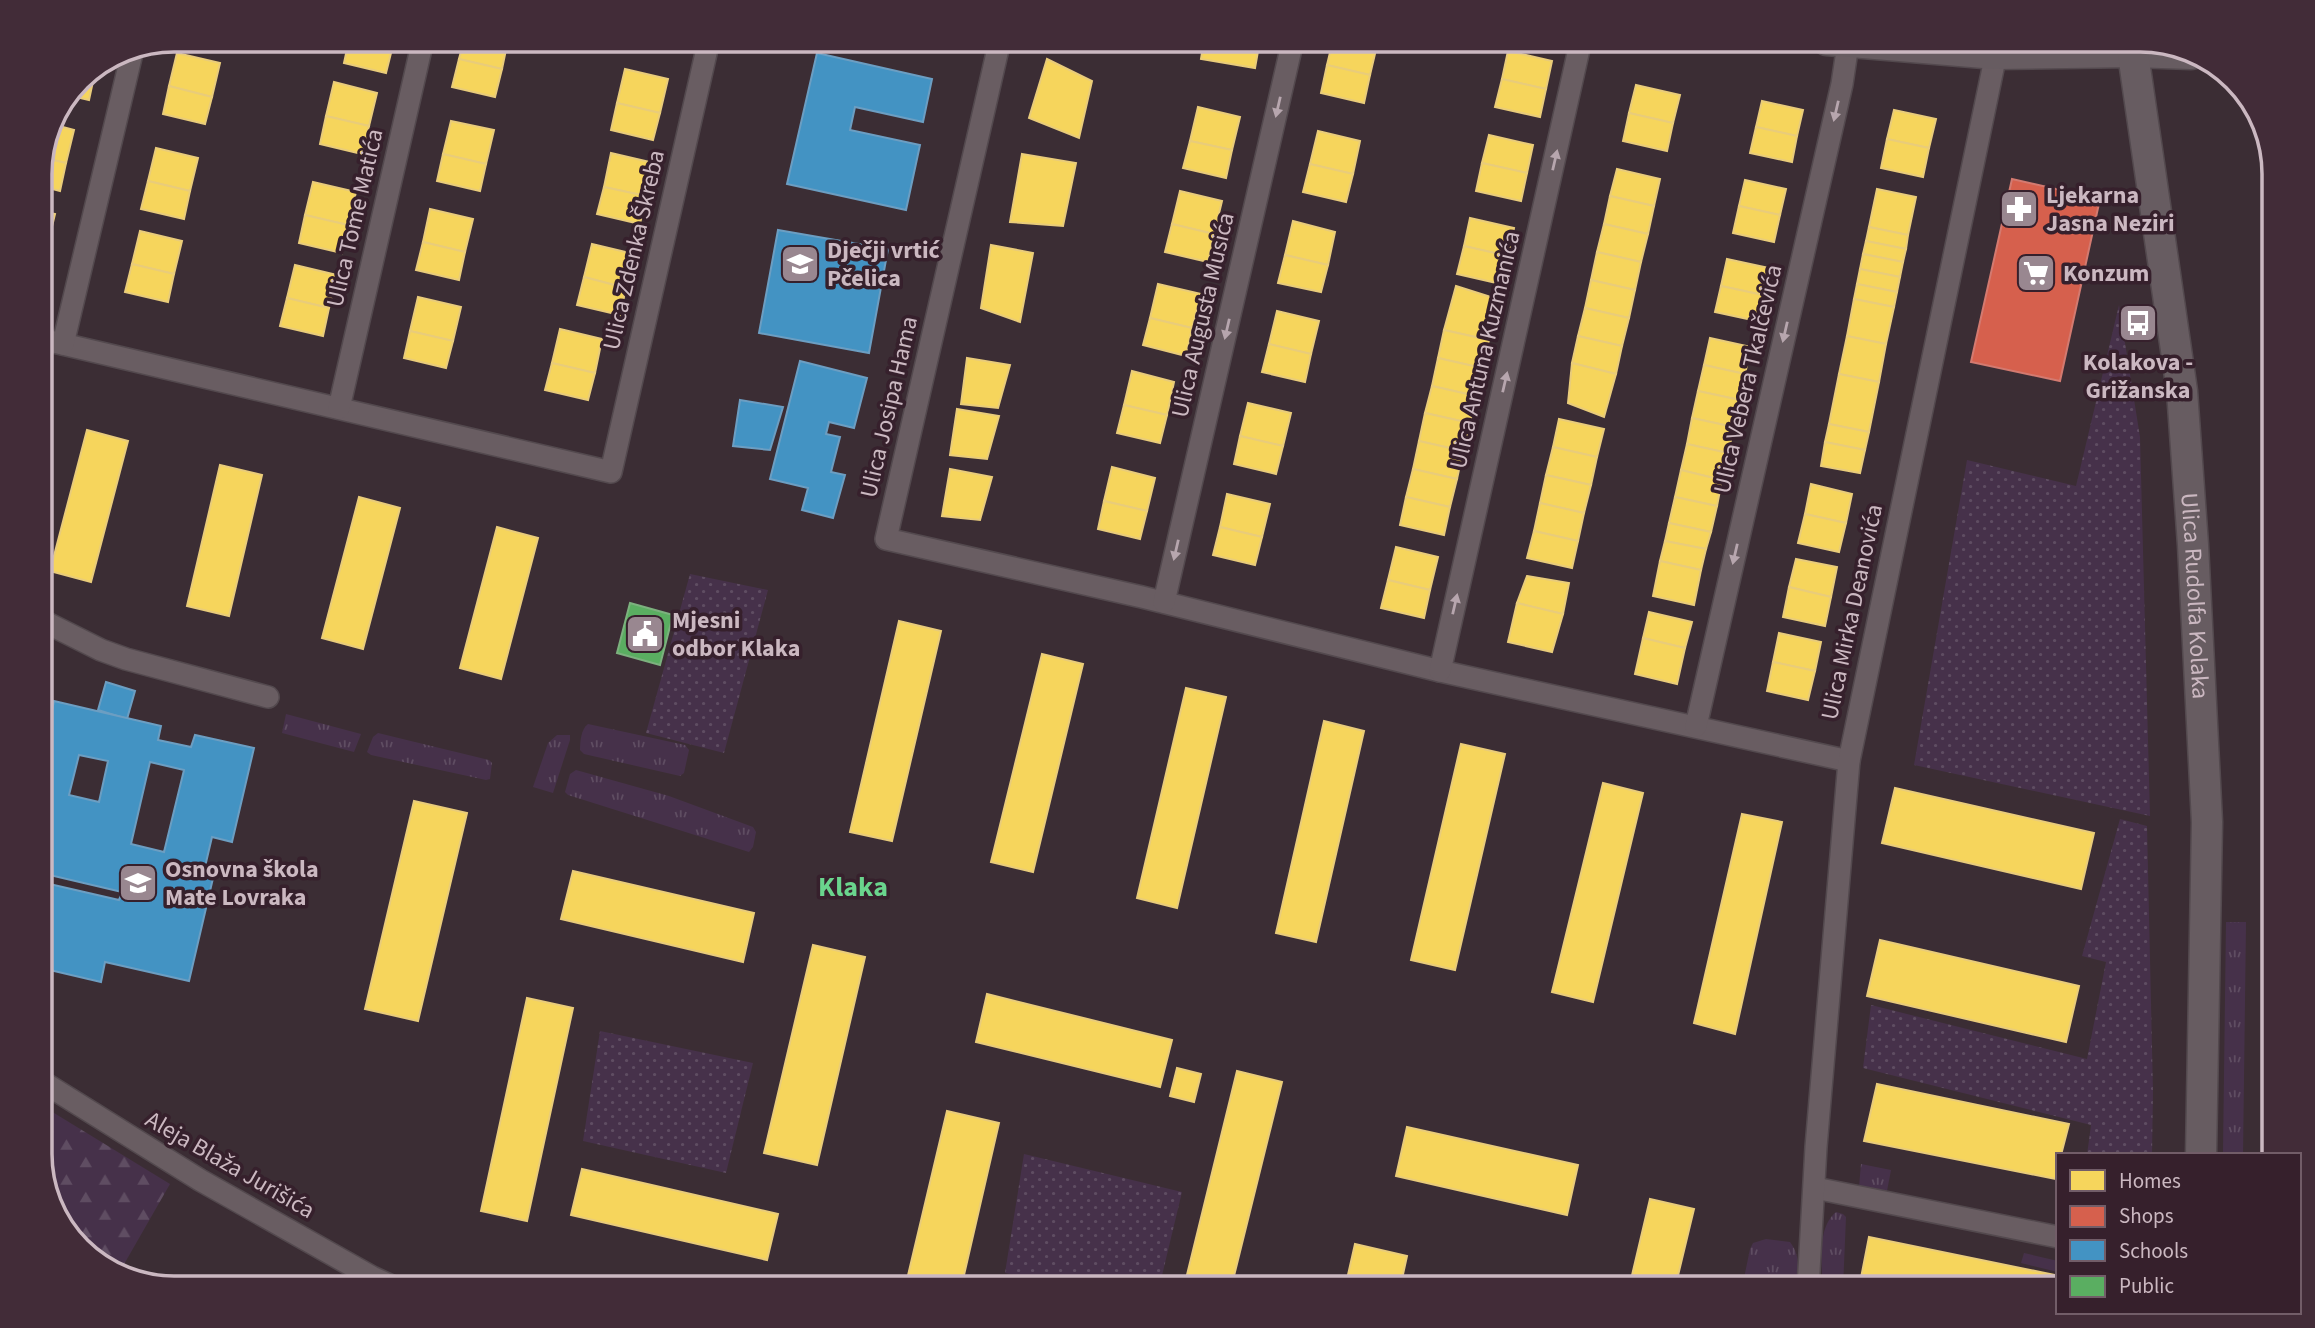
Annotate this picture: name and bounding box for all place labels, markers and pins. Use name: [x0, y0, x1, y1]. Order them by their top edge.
place label: Ljekarna Jasna Neziri: [2046, 178, 2175, 241]
pharmacy icon: Ljekarna Jasna Neziri: [1998, 188, 2040, 230]
place label: Dječji vrtić Pčelica: [827, 233, 941, 296]
school or university icon: Dječji vrtić Pčelica: [779, 243, 821, 285]
supermarket icon: Konzum: [2015, 252, 2057, 294]
place label: Konzum: [2063, 256, 2149, 291]
bus stop icon: Kolakova - Grižanska: [2117, 302, 2159, 344]
place label: Kolakova - Grižanska: [2083, 345, 2193, 408]
place label: Mjesni odbor Klaka: [672, 603, 800, 666]
public building icon: Mjesni odbor Klaka: [624, 613, 666, 655]
place label: Osnovna škola Mate Lovraka: [165, 852, 319, 915]
school or university icon: Osnovna škola Mate Lovraka: [117, 862, 159, 904]

